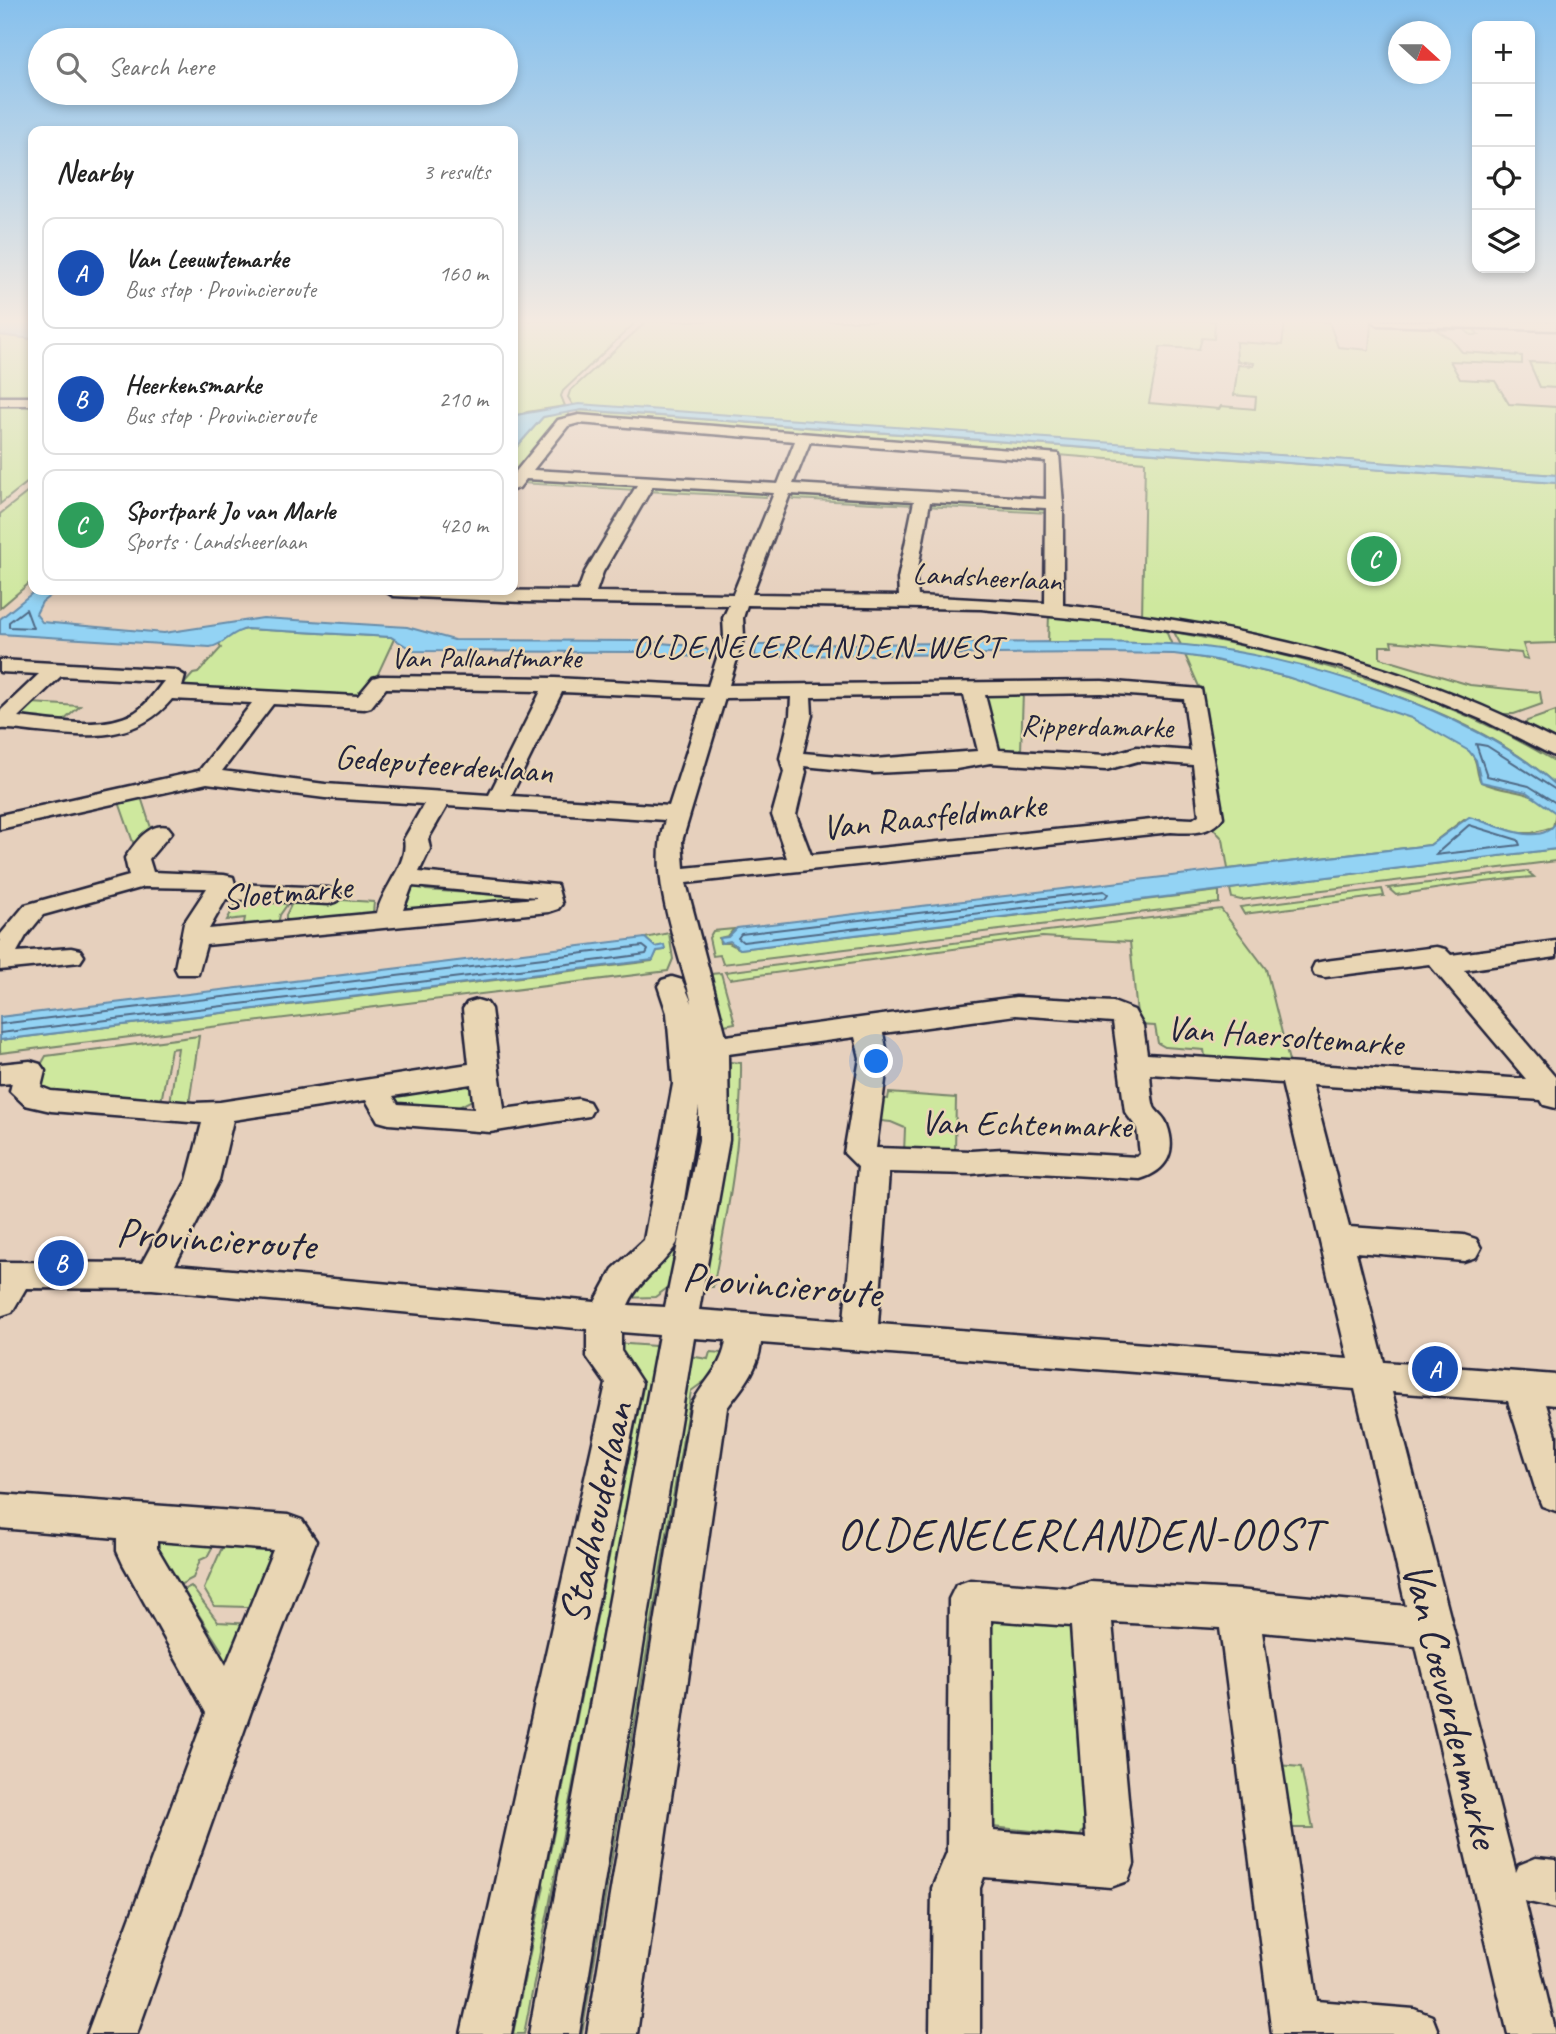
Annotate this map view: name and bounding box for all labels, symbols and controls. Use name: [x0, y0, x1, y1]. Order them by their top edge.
north arrow: [1388, 21, 1451, 84]
map controls: [1472, 21, 1535, 273]
button: +: [1472, 21, 1535, 84]
search box: [28, 28, 518, 105]
icon: search: [52, 48, 90, 86]
text: Search here: [108, 50, 214, 83]
button: −: [1472, 84, 1535, 147]
button: locate: [1472, 147, 1535, 210]
text: Nearby: [56, 153, 132, 191]
text: 3 results: [423, 157, 490, 186]
button: layers: [1472, 210, 1535, 273]
text: Van Leeuwtemarke: [125, 242, 289, 275]
text: A: [75, 259, 87, 288]
text: 160 m: [439, 259, 488, 288]
text: Bus stop · Provincieroute: [125, 275, 316, 304]
text: Heerkensmarke: [125, 368, 261, 401]
text: B: [75, 385, 87, 414]
text: 210 m: [439, 385, 488, 414]
text: Bus stop · Provincieroute: [125, 401, 316, 430]
text: Sportpark Jo van Marle: [125, 494, 335, 527]
text: C: [76, 511, 86, 540]
text: 420 m: [439, 511, 488, 540]
text: Sports · Landsheerlaan: [125, 527, 307, 556]
pin: C: [1351, 533, 1397, 585]
street label: Landsheerlaan: [911, 554, 1064, 600]
district label: OLDENELERLANDEN-WEST: [633, 626, 1008, 667]
street label: Van Pallandtmarke: [391, 638, 584, 676]
street label: Ripperdamarke: [1021, 706, 1176, 746]
street label: Gedeputeerdenlaan: [333, 734, 555, 794]
street label: Van Raasfeldmarke: [820, 782, 1051, 850]
street label: Sloetmarke: [220, 864, 356, 920]
street label: Van Haersoltemarke: [1165, 1005, 1407, 1067]
your location: [859, 1044, 893, 1078]
street label: Van Echtenmarke: [920, 1100, 1134, 1148]
street label: Provincieroute: [115, 1206, 321, 1273]
pin: B: [38, 1237, 84, 1289]
street label: Provincieroute: [680, 1250, 887, 1320]
pin: A: [1412, 1343, 1458, 1395]
street label: Stadhouderlaan: [547, 1396, 646, 1628]
district label: OLDENELERLANDEN-OOST: [837, 1507, 1330, 1562]
street label: Van Coevordenmarke: [1390, 1557, 1513, 1856]

